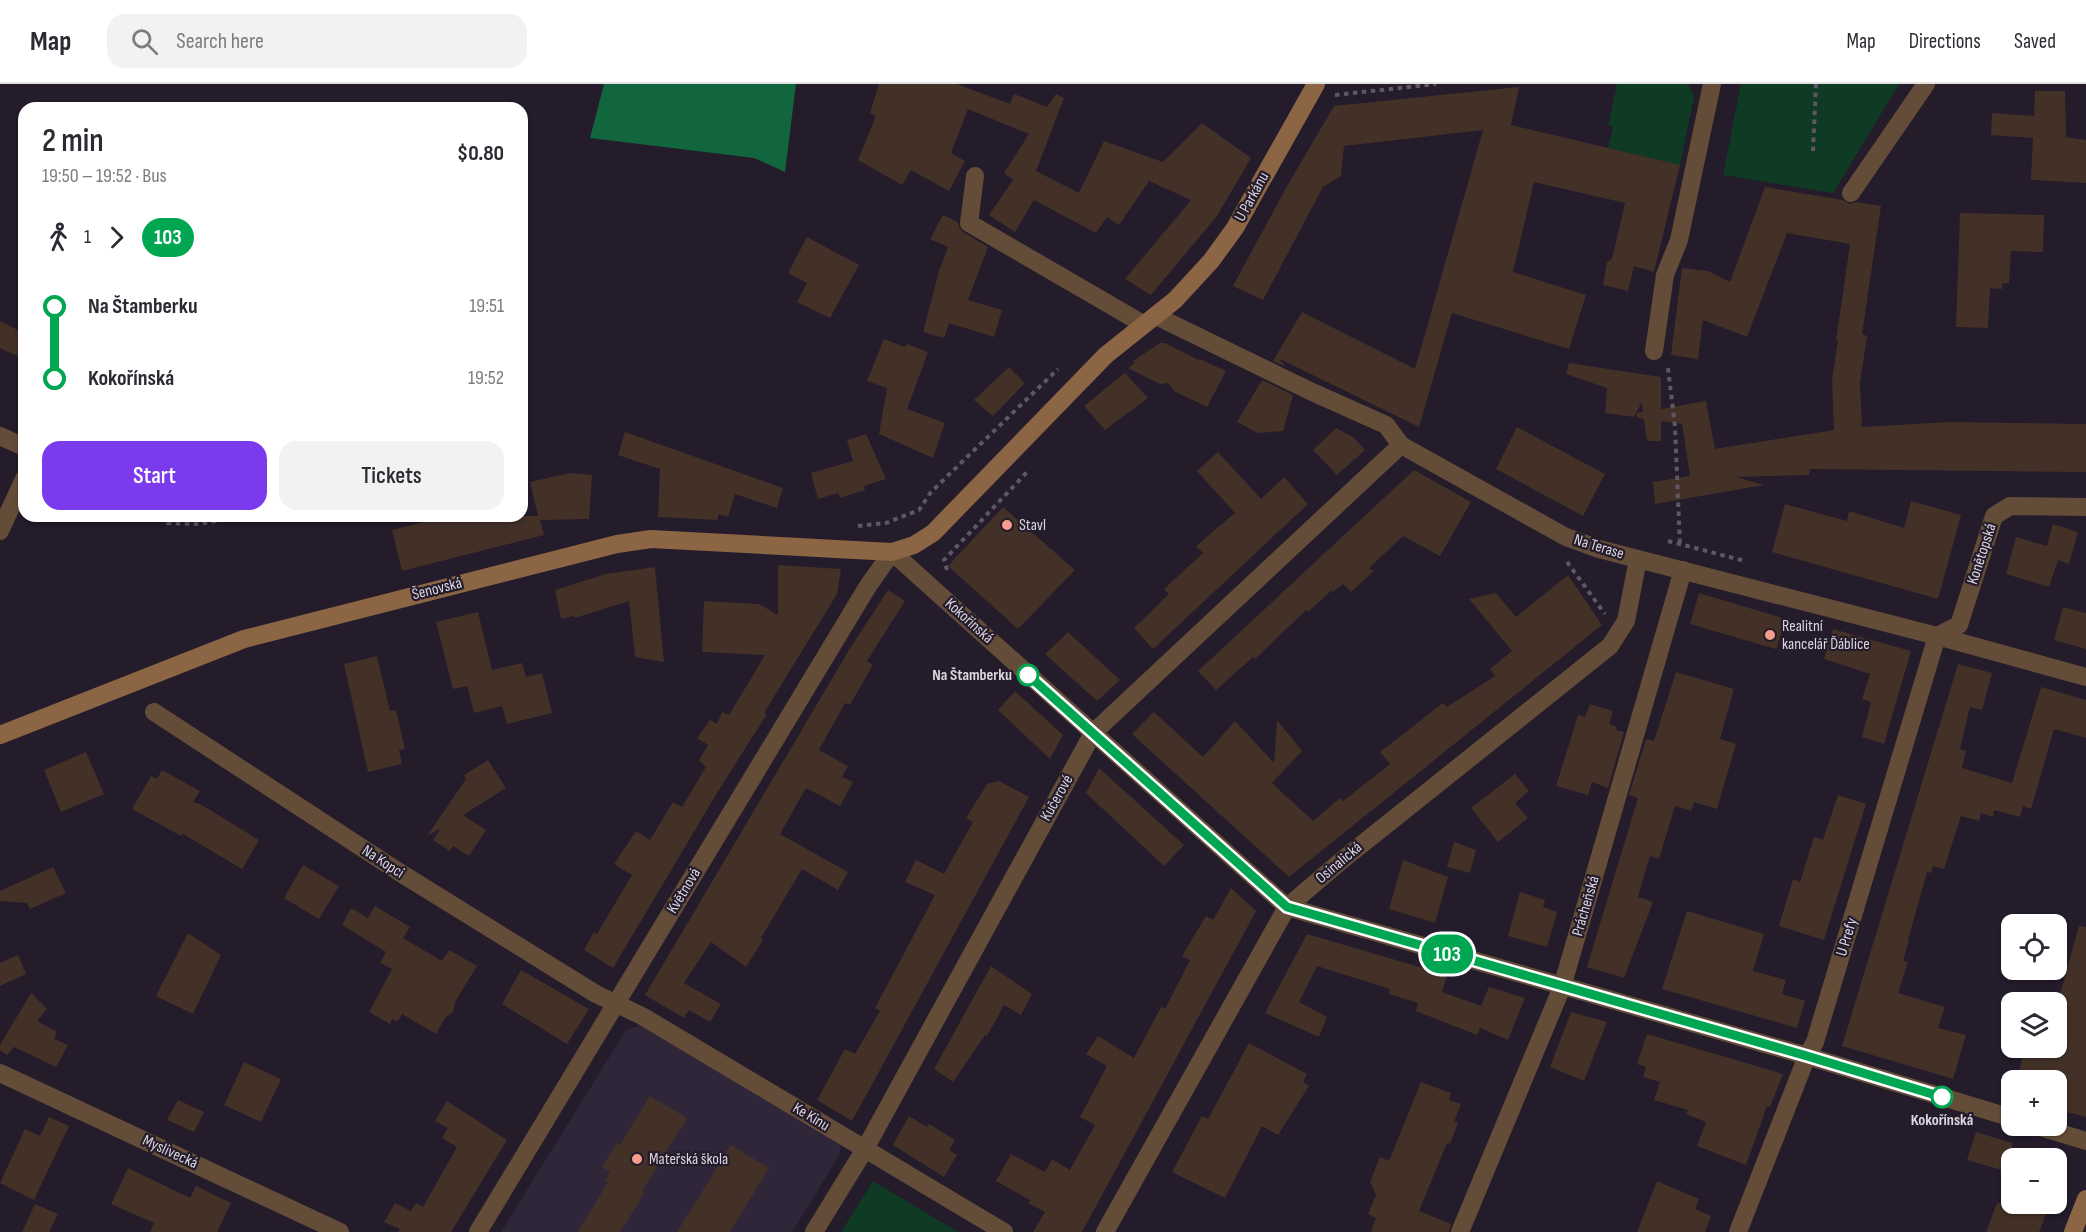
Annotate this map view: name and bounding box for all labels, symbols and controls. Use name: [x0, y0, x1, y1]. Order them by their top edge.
search box: [107, 14, 527, 68]
text: Map: [30, 25, 71, 58]
icon: search: [128, 25, 161, 58]
text: Search here: [176, 28, 264, 55]
text: Map: [1846, 29, 1876, 54]
text: Directions: [1909, 29, 1981, 54]
text: Saved: [2014, 29, 2056, 54]
text: 2 min: [42, 121, 104, 161]
text: $0.80: [457, 140, 504, 167]
text: 19:50 – 19:52 · Bus: [42, 164, 167, 188]
street label: U Parkánu: [1231, 169, 1273, 225]
icon: walk: [42, 221, 75, 254]
icon: forward: [100, 221, 133, 254]
text: 1: [84, 225, 91, 249]
text: 103: [154, 225, 182, 250]
text: Na Štamberku: [88, 293, 198, 320]
text: 19:51: [469, 294, 504, 318]
text: Kokořínská: [88, 365, 174, 392]
text: 19:52: [468, 366, 504, 390]
button: Start: [42, 441, 267, 510]
button: Tickets: [279, 441, 504, 510]
place label: Stavl: [1019, 516, 1046, 535]
marker: Stavl: [1000, 518, 1014, 532]
street label: Konětopská: [1963, 521, 2001, 587]
street label: Na Terase: [1572, 530, 1626, 564]
street label: Šenovská: [410, 574, 464, 604]
street label: Kokořínská: [941, 594, 997, 648]
place label: Realitní kancelář Ďáblice: [1782, 617, 1870, 654]
marker: Realitní kancelář Ďáblice: [1763, 628, 1777, 642]
marker: Na Štamberku: [1017, 664, 1039, 686]
place label: Na Štamberku: [932, 666, 1012, 685]
street label: Kučerové: [1037, 772, 1077, 824]
street label: Osinalická: [1312, 838, 1366, 888]
street label: Na Kopci: [358, 841, 408, 883]
street label: Květnová: [663, 865, 705, 917]
street label: Prácheňská: [1568, 874, 1604, 938]
map controls: [2001, 914, 2067, 1214]
button: locate: [2001, 914, 2067, 980]
street label: U Prefy: [1832, 916, 1862, 958]
line badge: 103: [1412, 934, 1482, 974]
text: 103: [1433, 942, 1461, 967]
button: layers: [2001, 992, 2067, 1058]
button: +: [2001, 1070, 2067, 1136]
marker: Kokořínská: [1931, 1086, 1953, 1108]
street label: Ke Kinu: [789, 1099, 833, 1135]
place label: Kokořínská: [1911, 1111, 1973, 1130]
street label: Myslivecká: [139, 1131, 201, 1173]
button: −: [2001, 1148, 2067, 1214]
place label: Mateřská škola: [649, 1150, 728, 1169]
marker: Mateřská škola: [630, 1152, 644, 1166]

